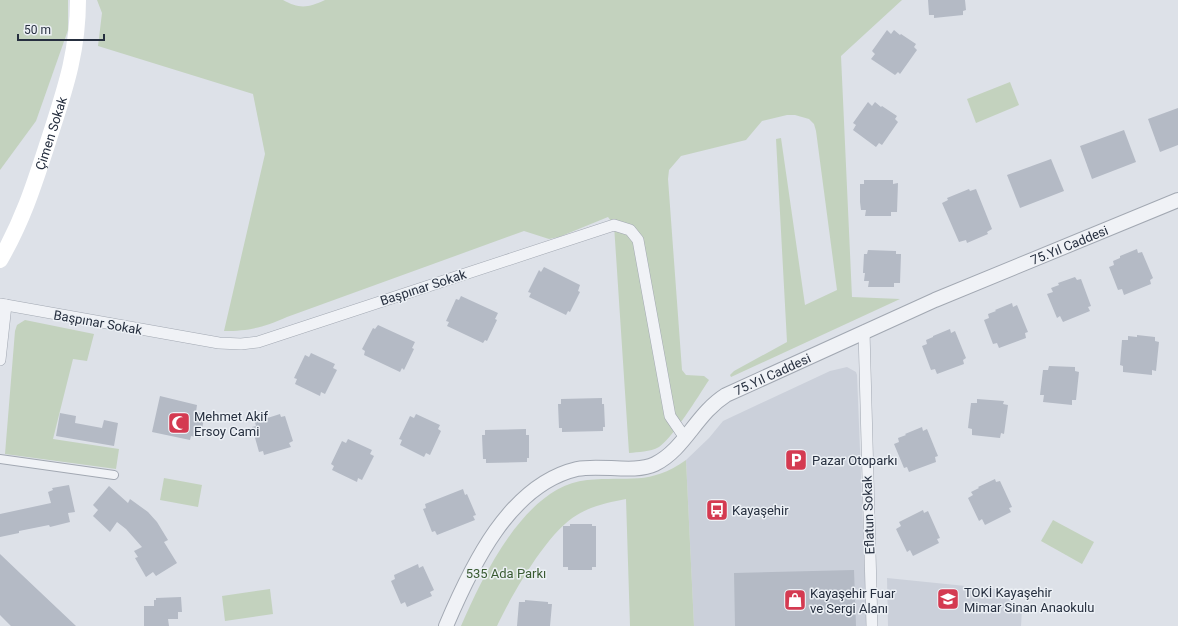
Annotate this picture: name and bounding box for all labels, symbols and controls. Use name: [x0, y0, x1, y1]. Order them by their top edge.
scale bar: [18, 16, 104, 42]
text: 50 m: [24, 23, 51, 37]
street label: Çimen Sokak: [32, 94, 70, 172]
street label: 75.Yıl Caddesi: [1028, 223, 1110, 268]
street label: Başpınar Sokak: [378, 266, 468, 308]
street label: Başpınar Sokak: [52, 307, 144, 338]
street label: 75.Yıl Caddesi: [732, 351, 813, 398]
place label: Mehmet Akif Ersoy Cami: [194, 409, 268, 439]
mosque icon: Mehmet Akif Ersoy Cami: [166, 410, 192, 436]
parking icon: Pazar Otoparkı: [783, 447, 809, 473]
place label: Pazar Otoparkı: [812, 453, 897, 468]
street label: Eflatun Sokak: [860, 475, 877, 555]
bus stop icon: Kayaşehir: [704, 497, 730, 523]
place label: Kayaşehir: [732, 503, 789, 518]
park label: 535 Ada Parkı: [466, 566, 546, 581]
place label: TOKİ Kayaşehir Mimar Sinan Anaokulu: [964, 585, 1094, 615]
place label: Kayaşehir Fuar ve Sergi Alanı: [810, 586, 896, 616]
school or university icon: TOKİ Kayaşehir Mimar Sinan Anaokulu: [935, 586, 961, 612]
shop icon: Kayaşehir Fuar ve Sergi Alanı: [782, 587, 808, 613]

